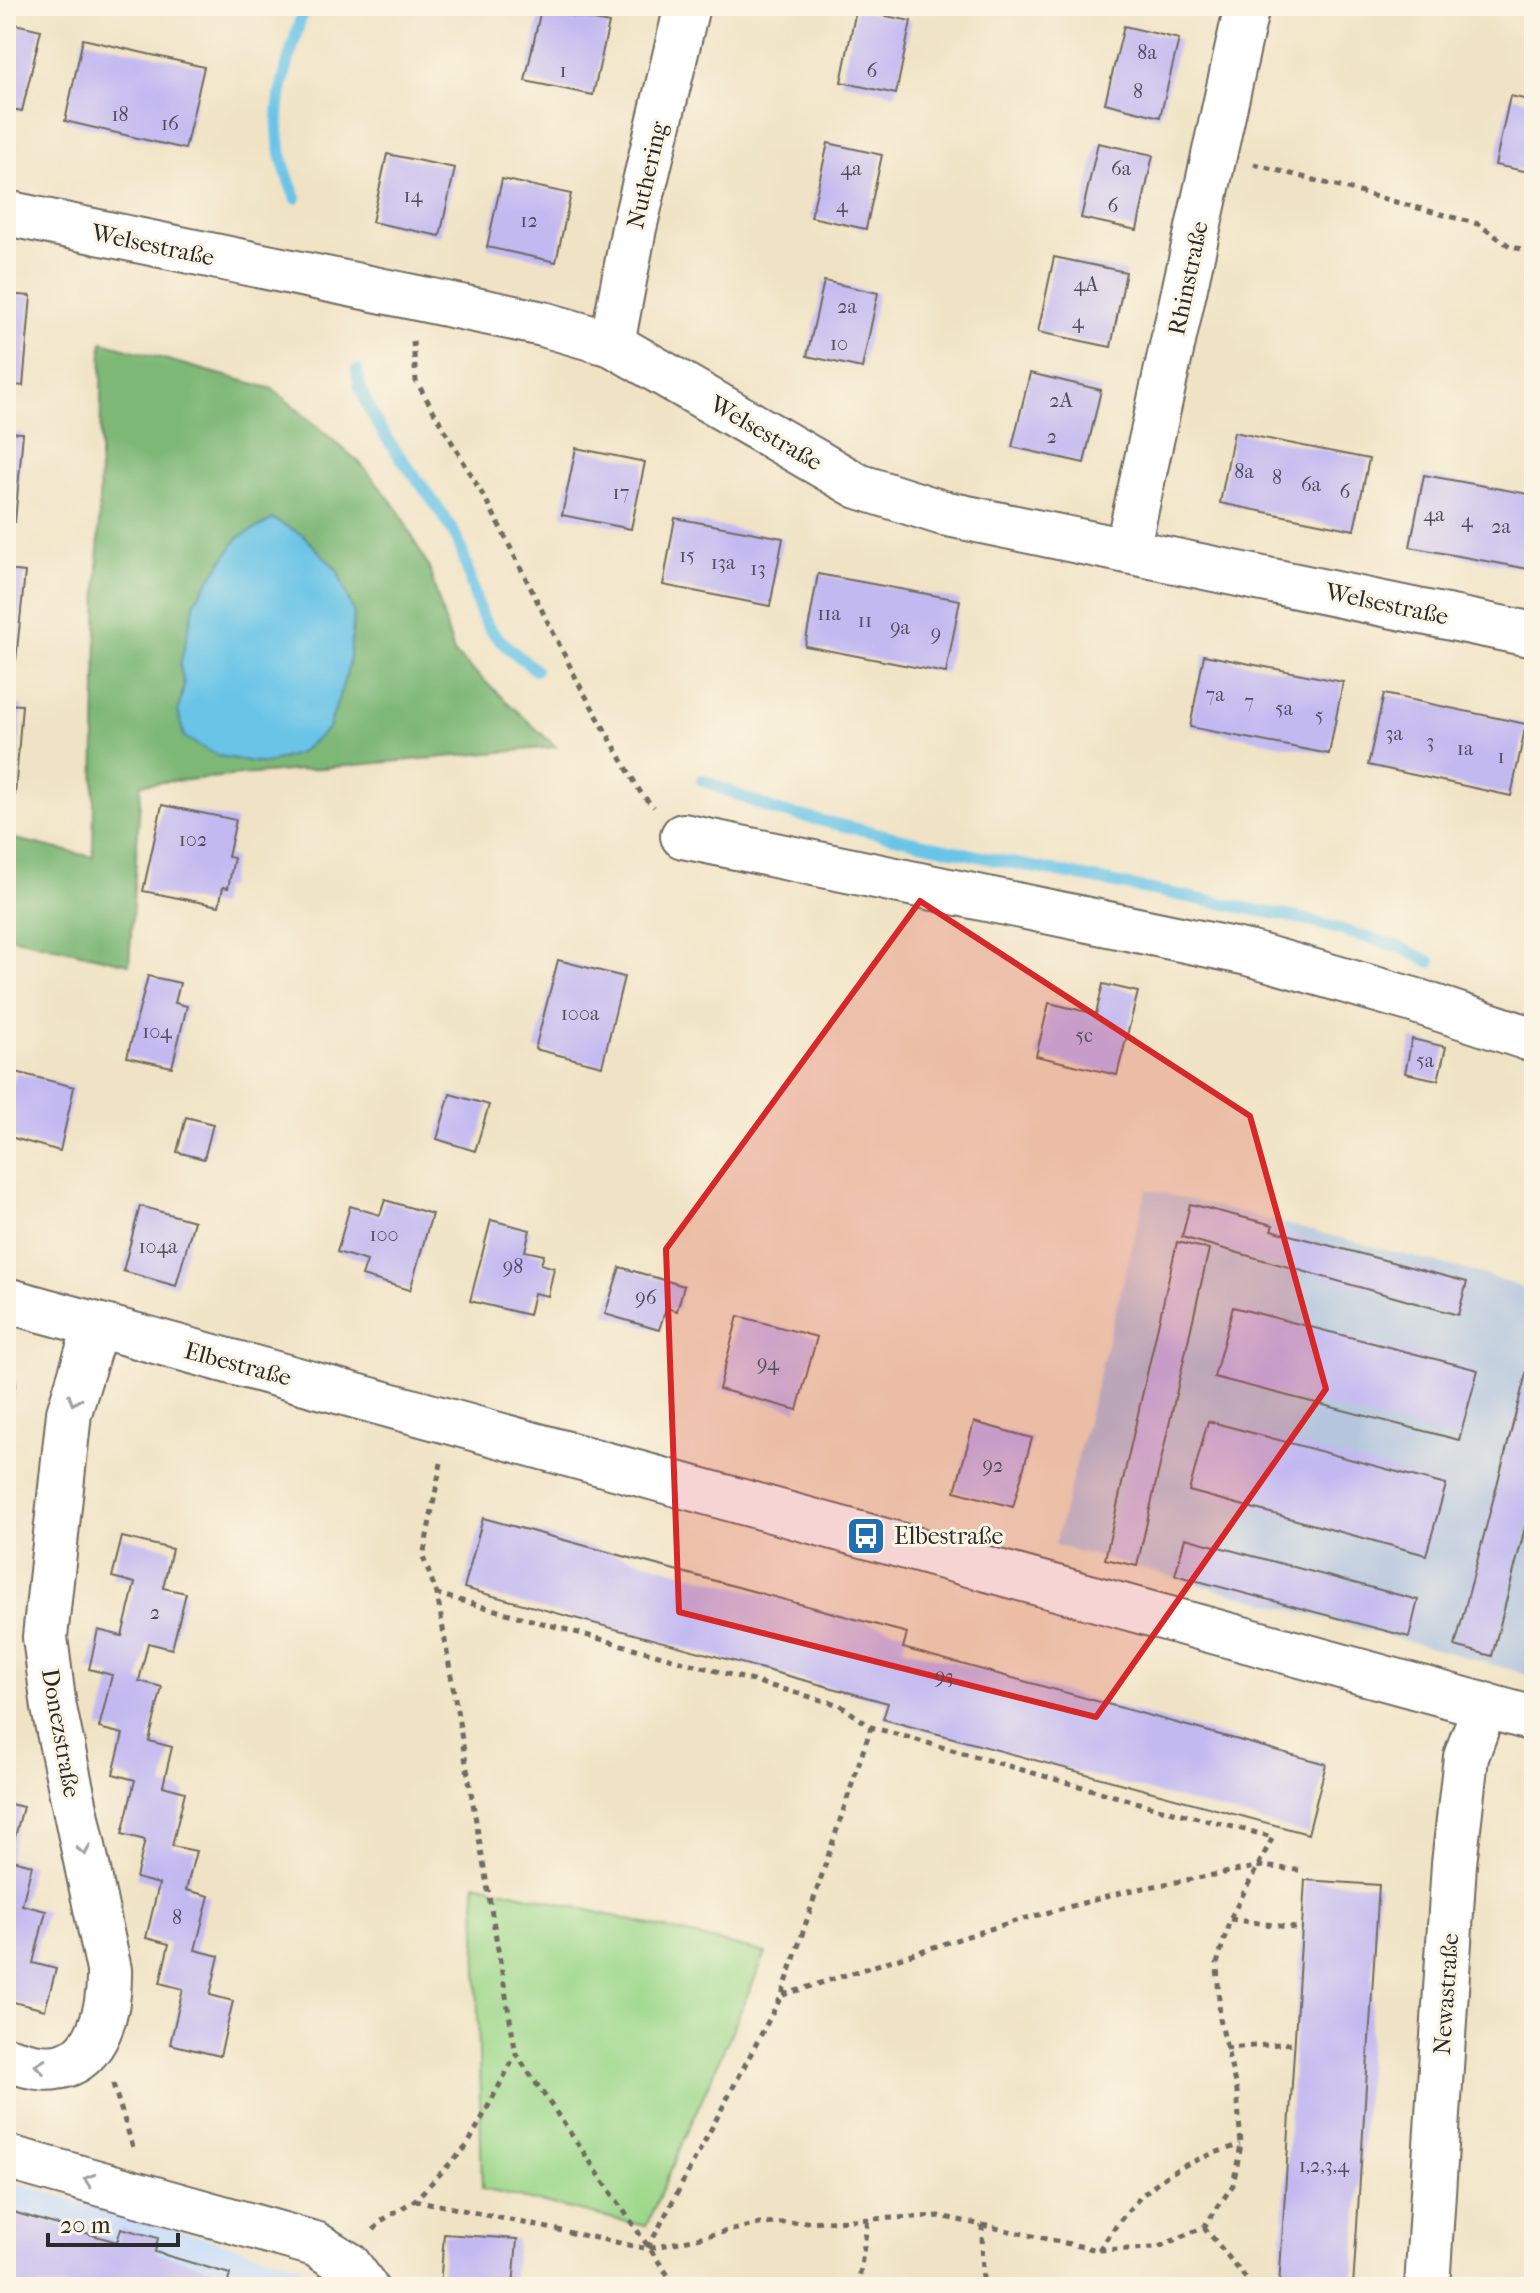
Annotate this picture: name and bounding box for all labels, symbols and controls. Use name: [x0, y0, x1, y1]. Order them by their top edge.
house number: 8a: [1137, 41, 1157, 64]
house number: 1: [559, 59, 567, 82]
house number: 6: [867, 59, 878, 82]
house number: 8: [1133, 80, 1143, 103]
house number: 18: [111, 103, 129, 126]
house number: 16: [161, 112, 179, 135]
street label: Nuthering: [621, 118, 673, 231]
house number: 4a: [840, 157, 862, 180]
house number: 6a: [1111, 157, 1132, 180]
house number: 14: [404, 184, 424, 207]
house number: 4: [836, 194, 849, 217]
house number: 6: [1108, 194, 1119, 217]
house number: 12: [520, 209, 538, 232]
street label: Welsestraße: [88, 218, 217, 272]
street label: Rhinstraße: [1162, 218, 1214, 337]
house number: 4A: [1074, 273, 1099, 296]
house number: 2a: [837, 295, 858, 318]
house number: 4: [1072, 310, 1085, 333]
house number: 10: [830, 332, 848, 355]
street label: Welsestraße: [704, 389, 827, 476]
house number: 2A: [1049, 389, 1074, 412]
house number: 2: [1047, 425, 1057, 448]
house number: 8a: [1234, 460, 1254, 483]
house number: 8: [1272, 466, 1282, 489]
house number: 6a: [1301, 473, 1322, 496]
house number: 6: [1340, 480, 1351, 503]
house number: 17: [613, 481, 630, 504]
house number: 4a: [1423, 503, 1445, 526]
house number: 4: [1461, 509, 1474, 532]
house number: 2a: [1491, 515, 1512, 538]
house number: 15: [679, 544, 695, 567]
house number: 13a: [711, 551, 736, 574]
house number: 13: [750, 557, 766, 580]
street label: Welsestraße: [1322, 577, 1451, 631]
house number: 11a: [817, 602, 842, 625]
house number: 11: [858, 609, 872, 632]
house number: 9a: [890, 616, 911, 639]
house number: 9: [931, 622, 941, 645]
house number: 7a: [1206, 683, 1225, 706]
house number: 7: [1244, 690, 1254, 713]
house number: 5a: [1275, 697, 1294, 720]
house number: 5: [1315, 704, 1323, 727]
house number: 3a: [1385, 722, 1403, 745]
house number: 3: [1426, 730, 1434, 753]
house number: 1a: [1457, 737, 1474, 760]
house number: 1: [1497, 745, 1505, 768]
house number: 102: [179, 828, 207, 851]
house number: 100a: [561, 1002, 600, 1025]
house number: 104: [142, 1020, 173, 1043]
house number: 5c: [1075, 1024, 1093, 1047]
house number: 5a: [1416, 1049, 1435, 1072]
house number: 100: [369, 1223, 399, 1246]
house number: 104a: [139, 1235, 178, 1258]
house number: 98: [503, 1255, 523, 1278]
house number: 96: [635, 1286, 657, 1309]
street label: Elbestraße: [182, 1336, 295, 1392]
house number: 94: [757, 1352, 780, 1375]
one-way arrow: [67, 1392, 83, 1406]
house number: 92: [983, 1454, 1003, 1477]
bus stop icon: Elbestraße: [845, 1515, 887, 1557]
place label: Elbestraße: [894, 1522, 1003, 1550]
house number: 2: [150, 1601, 160, 1624]
house number: 93: [935, 1665, 953, 1688]
street label: Donezstraße: [36, 1666, 86, 1800]
one-way arrow: [75, 1843, 92, 1856]
house number: 8: [172, 1906, 182, 1929]
street label: Newastraße: [1428, 1932, 1464, 2056]
one-way arrow: [33, 2057, 46, 2074]
house number: 1,2,3,4: [1299, 2154, 1350, 2177]
one-way arrow: [83, 2173, 97, 2189]
scale bar: [48, 2197, 178, 2247]
text: 20 m: [60, 2211, 111, 2239]

